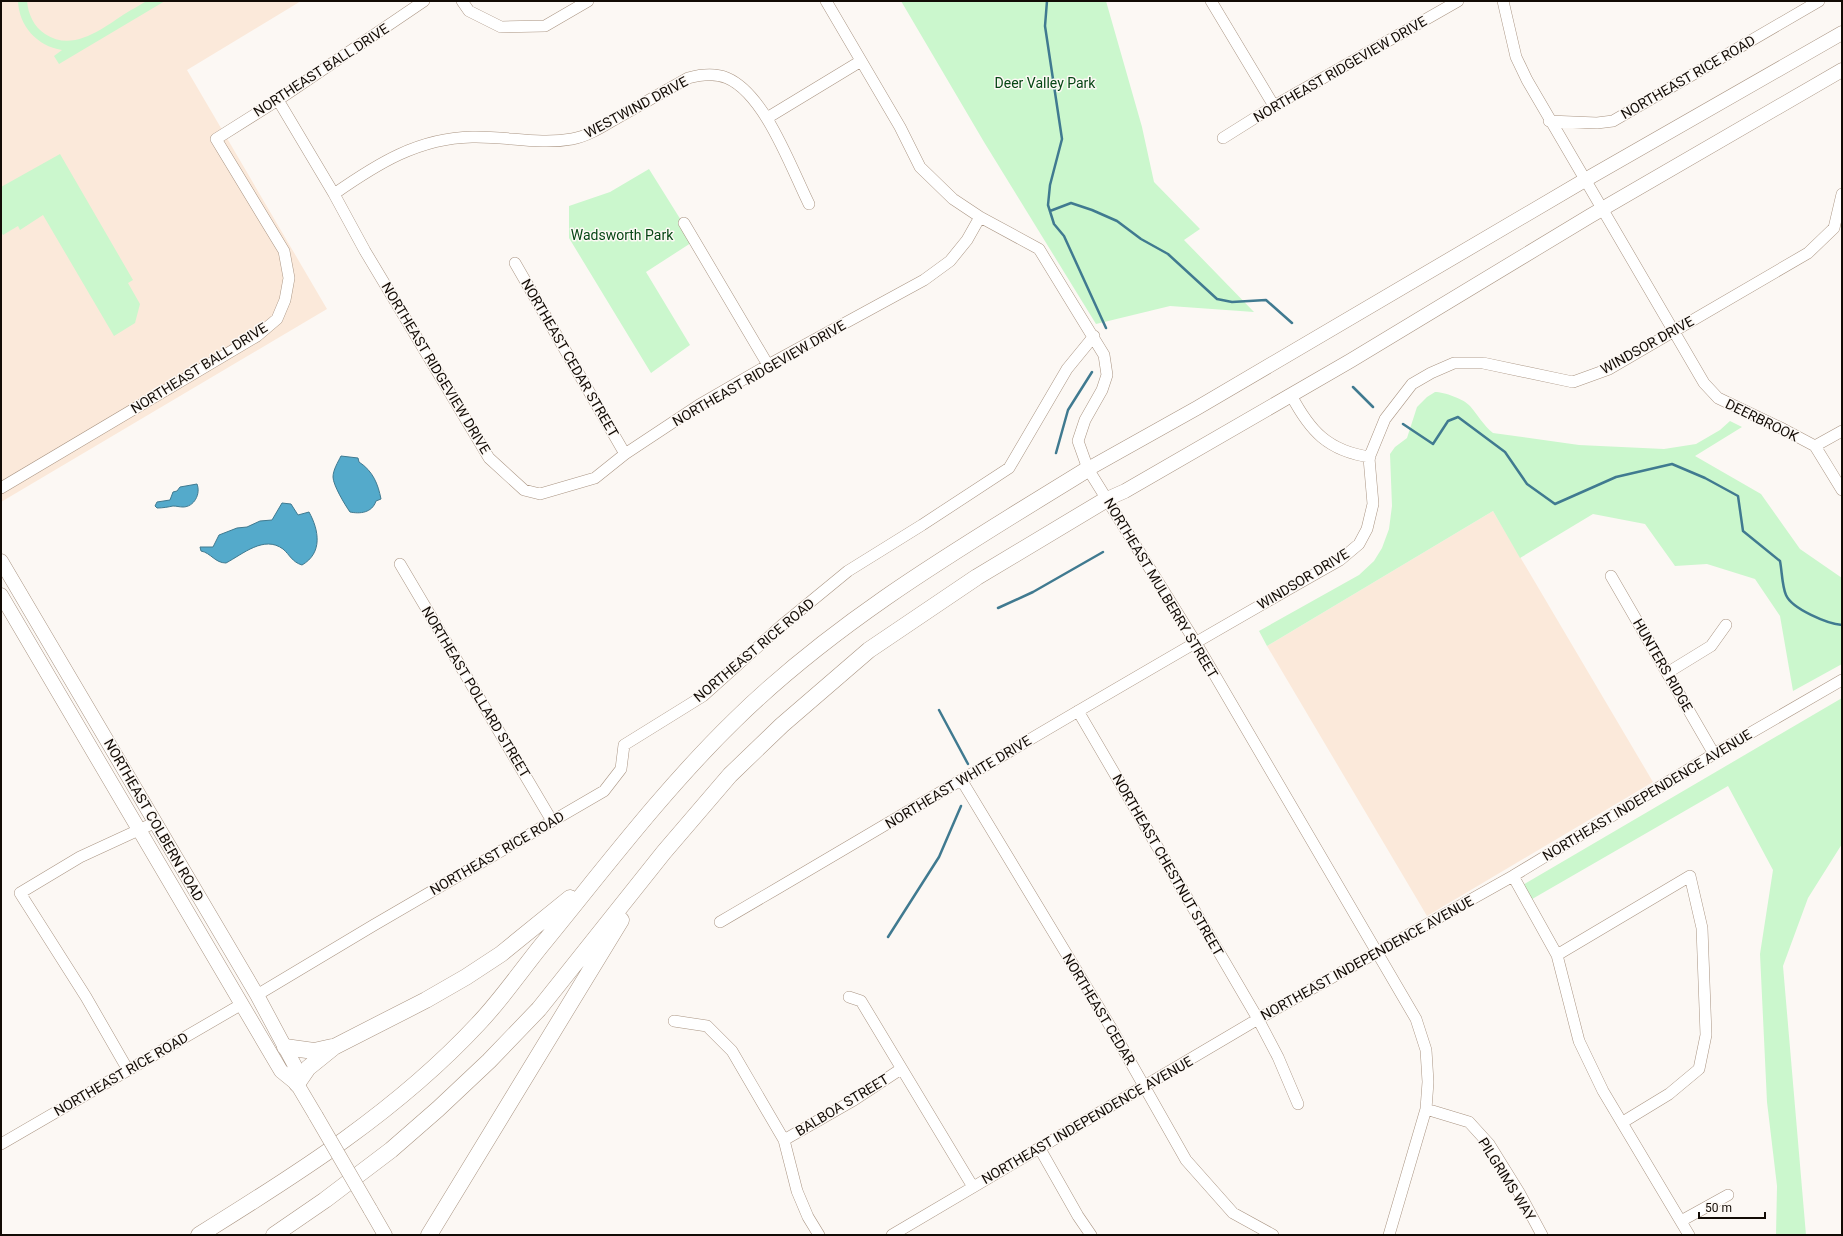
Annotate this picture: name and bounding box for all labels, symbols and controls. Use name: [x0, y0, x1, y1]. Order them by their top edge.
street label: NORTHEAST RIDGEVIEW DRIVE: [1251, 13, 1429, 125]
street label: NORTHEAST BALL DRIVE: [250, 20, 392, 120]
street label: NORTHEAST RICE ROAD: [1618, 32, 1758, 122]
street label: WESTWIND DRIVE: [582, 73, 690, 141]
park label: Deer Valley Park: [995, 75, 1096, 91]
park label: Wadsworth Park: [571, 227, 674, 243]
street label: NORTHEAST CEDAR STREET: [518, 276, 622, 441]
street label: NORTHEAST RIDGEVIEW DRIVE: [378, 279, 494, 457]
street label: WINDSOR DRIVE: [1598, 313, 1696, 377]
street label: NORTHEAST RIDGEVIEW DRIVE: [670, 317, 848, 429]
street label: NORTHEAST BALL DRIVE: [128, 319, 270, 417]
street label: DEERBROOK: [1723, 395, 1801, 445]
street label: NORTHEAST MULBERRY STREET: [1101, 495, 1221, 681]
street label: WINDSOR DRIVE: [1254, 545, 1352, 613]
street label: NORTHEAST RICE ROAD: [690, 595, 818, 705]
street label: NORTHEAST POLLARD STREET: [418, 604, 534, 781]
street label: HUNTERS RIDGE: [1630, 616, 1696, 714]
street label: NORTHEAST INDEPENDENCE AVENUE: [1540, 726, 1754, 864]
street label: NORTHEAST WHITE DRIVE: [882, 732, 1034, 832]
street label: NORTHEAST COLBERN ROAD: [101, 736, 207, 904]
street label: NORTHEAST CHESTNUT STREET: [1109, 771, 1227, 959]
street label: NORTHEAST RICE ROAD: [427, 808, 567, 898]
street label: NORTHEAST INDEPENDENCE AVENUE: [1258, 893, 1476, 1023]
street label: NORTHEAST CEDAR: [1059, 951, 1139, 1068]
street label: NORTHEAST RICE ROAD: [51, 1029, 191, 1119]
street label: NORTHEAST INDEPENDENCE AVENUE: [979, 1053, 1195, 1187]
street label: BALBOA STREET: [792, 1071, 892, 1139]
street label: PILGRIMS WAY: [1475, 1135, 1539, 1224]
scale bar: [1699, 1194, 1765, 1220]
text: 50 m: [1705, 1201, 1732, 1215]

